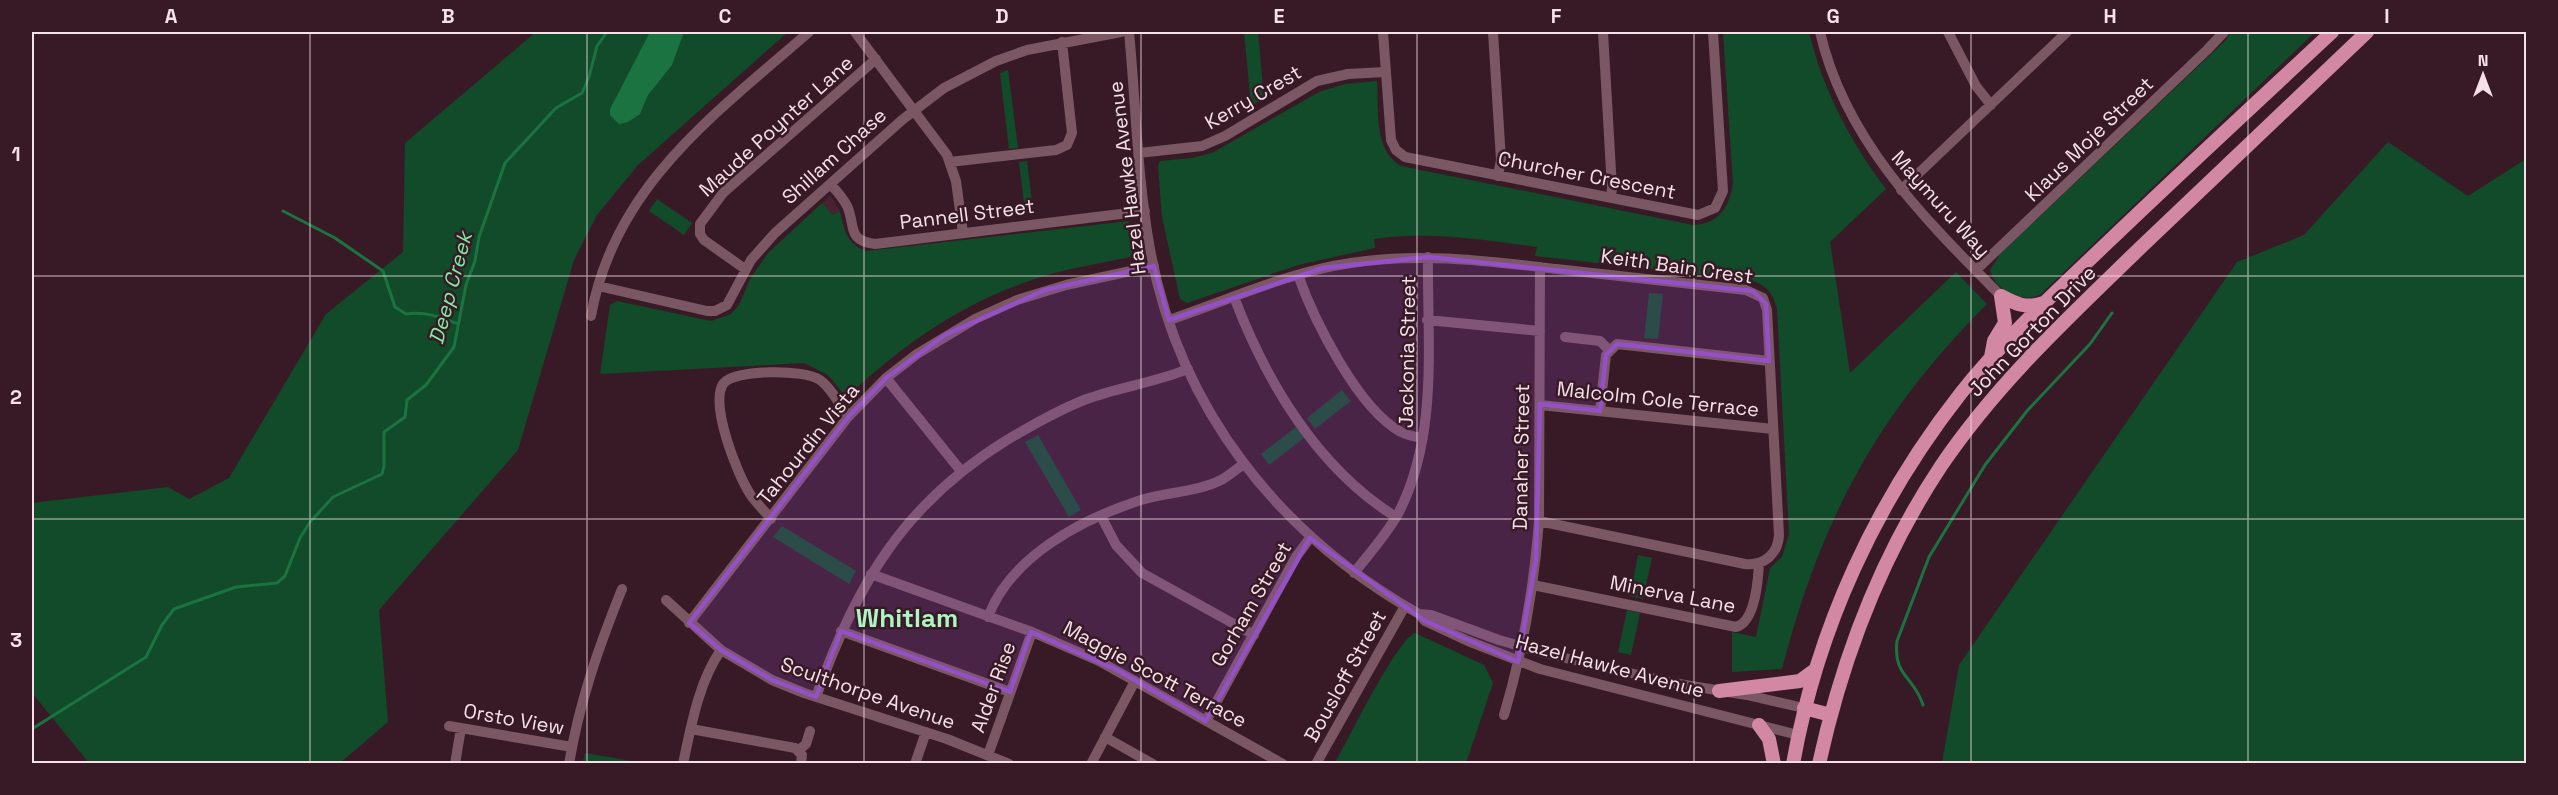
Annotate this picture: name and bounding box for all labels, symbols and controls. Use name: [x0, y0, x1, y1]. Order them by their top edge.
text: A: [165, 3, 178, 29]
text: B: [441, 3, 455, 29]
text: C: [719, 3, 732, 29]
text: D: [995, 3, 1009, 29]
text: E: [1273, 3, 1285, 29]
text: F: [1551, 3, 1562, 29]
text: G: [1826, 3, 1840, 29]
text: H: [2103, 3, 2117, 29]
text: I: [2384, 3, 2390, 29]
north arrow: [2453, 45, 2513, 105]
street label: Maude Poynter Lane: [693, 50, 859, 202]
text: N: [2478, 50, 2488, 71]
street label: Kerry Crest: [1200, 59, 1306, 135]
street label: Klaus Moje Street: [2019, 71, 2159, 207]
street label: Hazel Hawke Avenue: [1102, 80, 1152, 276]
street label: Shillam Chase: [776, 102, 892, 210]
text: 1: [11, 141, 21, 167]
street label: Churcher Crescent: [1496, 145, 1678, 205]
street label: Maymuru Way: [1886, 145, 1996, 263]
street label: Pannell Street: [898, 193, 1036, 235]
water label: Deep Creek: [422, 226, 479, 347]
street label: Keith Bain Crest: [1599, 242, 1755, 290]
street label: John Gorton Drive: [1963, 260, 2101, 402]
street label: Jackonia Street: [1393, 276, 1421, 428]
street label: Malcolm Cole Terrace: [1556, 375, 1760, 423]
street label: Tahourdin Vista: [751, 378, 865, 510]
text: 2: [10, 384, 22, 410]
street label: Danaher Street: [1507, 384, 1535, 530]
street label: Gorham Street: [1205, 537, 1297, 671]
street label: Minerva Lane: [1608, 569, 1738, 619]
district label: Whitlam: [856, 601, 958, 635]
street label: Bousloff Street: [1298, 606, 1392, 746]
street label: Maggie Scott Terrace: [1059, 615, 1251, 733]
text: 3: [10, 627, 22, 653]
street label: Hazel Hawke Avenue: [1513, 628, 1707, 704]
street label: Alder Rise: [965, 638, 1021, 736]
street label: Sculthorpe Avenue: [777, 651, 959, 735]
street label: Orsto View: [461, 697, 567, 741]

